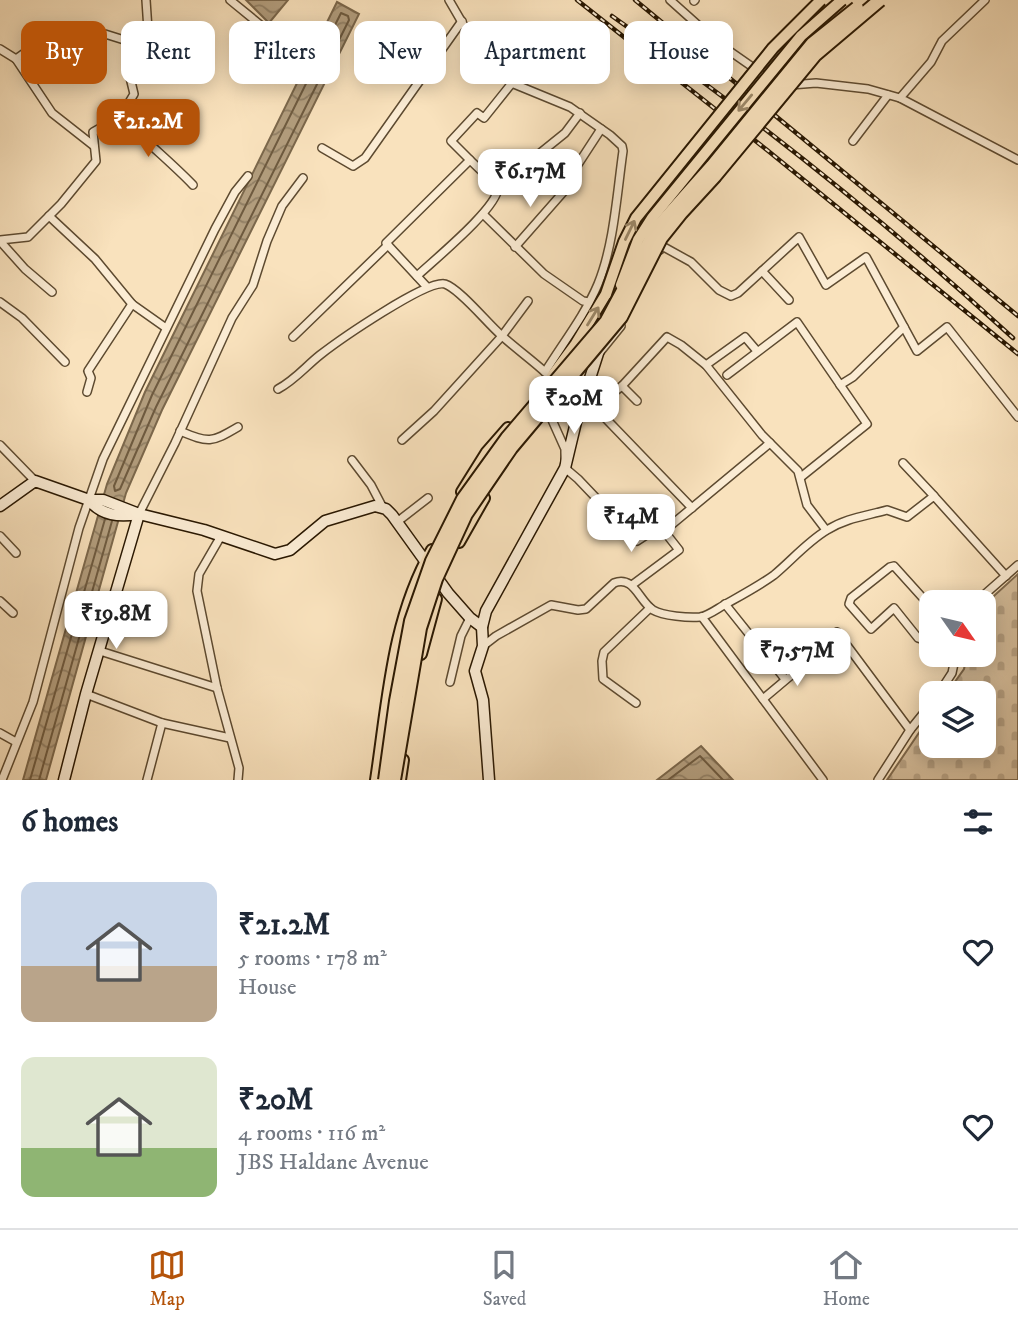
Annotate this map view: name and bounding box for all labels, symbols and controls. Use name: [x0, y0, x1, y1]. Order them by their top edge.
chip: Buy: [21, 21, 107, 84]
chip: Rent: [121, 21, 215, 84]
chip: Filters: [229, 21, 340, 84]
chip: New: [354, 21, 446, 84]
chip: Apartment: [460, 21, 610, 84]
chip: House: [624, 21, 733, 84]
one-way arrow: [737, 93, 753, 111]
pin: ₹21.2M: [91, 100, 205, 159]
text: ₹21.2M: [113, 107, 183, 136]
pin: ₹6.17M: [473, 150, 587, 209]
text: ₹6.17M: [494, 157, 566, 186]
one-way arrow: [623, 220, 637, 241]
one-way arrow: [586, 307, 601, 326]
pin: ₹20M: [533, 376, 615, 436]
text: ₹20M: [545, 384, 603, 413]
pin: ₹14M: [590, 494, 672, 554]
text: ₹14M: [603, 502, 659, 531]
north arrow: [919, 590, 996, 667]
map controls: [919, 590, 996, 758]
pin: ₹19.8M: [59, 592, 173, 651]
text: ₹19.8M: [81, 599, 152, 628]
pin: ₹7.57M: [740, 628, 854, 688]
text: ₹7.57M: [760, 636, 834, 665]
button: layers: [919, 681, 996, 758]
icon: filters: [959, 803, 997, 841]
text: 6 homes: [21, 804, 118, 841]
text: ₹21.2M: [238, 907, 330, 944]
icon: home: [77, 910, 161, 994]
icon: heart: [959, 933, 997, 971]
text: 5 rooms · 178 m²: [238, 944, 387, 973]
text: House: [238, 973, 296, 1002]
text: ₹20M: [238, 1082, 313, 1119]
icon: home: [77, 1085, 161, 1169]
icon: heart: [959, 1108, 997, 1146]
text: 4 rooms · 116 m²: [238, 1119, 385, 1148]
text: JBS Haldane Avenue: [238, 1148, 429, 1177]
tab: Map: [148, 1246, 186, 1311]
tab: Saved: [483, 1246, 526, 1311]
tab: Home: [823, 1246, 870, 1311]

